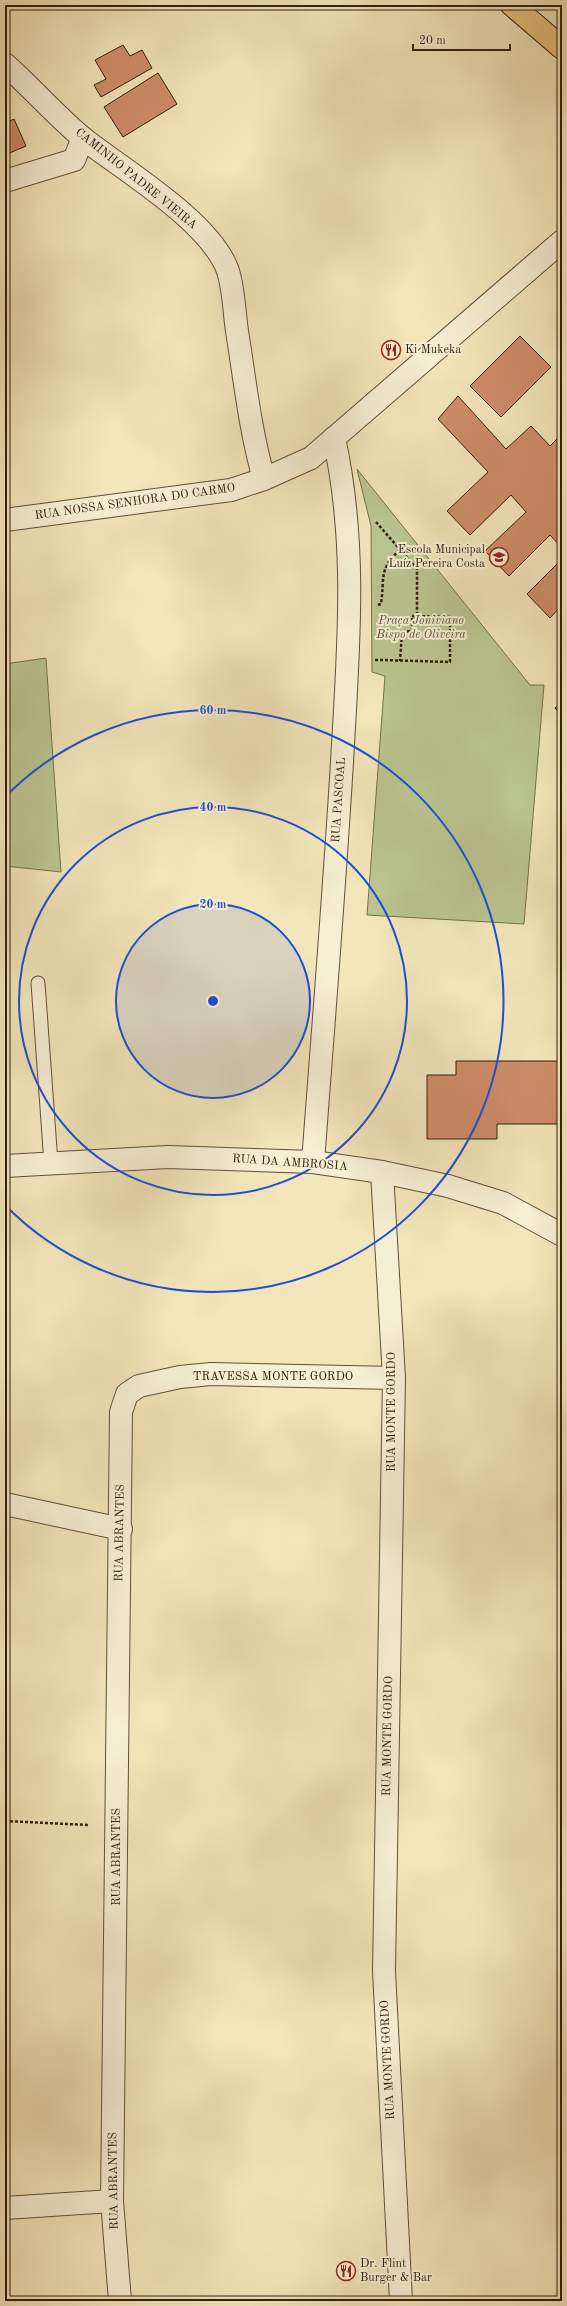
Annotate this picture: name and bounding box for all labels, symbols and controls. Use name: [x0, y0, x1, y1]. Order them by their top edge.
scale bar: [413, 26, 510, 52]
text: 20 m: [419, 35, 446, 47]
street label: CAMINHO PADRE VIEIRA: [73, 126, 199, 232]
restaurant icon: Ki Mukeka: [380, 339, 402, 361]
place label: Ki Mukeka: [405, 344, 461, 356]
street label: RUA NOSSA SENHORA DO CARMO: [34, 482, 236, 522]
place label: Escola Municipal Luíz Pereira Costa: [388, 544, 485, 570]
school or university icon: Escola Municipal Luíz Pereira Costa: [488, 546, 510, 568]
park label: Praça Joniviano Bispo de Oliveira: [375, 615, 466, 641]
text: 60 m: [200, 705, 227, 717]
street label: RUA PASCOAL: [330, 757, 348, 843]
text: 40 m: [200, 802, 227, 814]
text: 20 m: [200, 899, 227, 911]
centre of rings: [206, 994, 220, 1008]
street label: RUA DA AMBROSIA: [232, 1153, 348, 1173]
street label: RUA MONTE GORDO: [386, 1352, 398, 1472]
street label: TRAVESSA MONTE GORDO: [193, 1371, 353, 1383]
street label: RUA ABRANTES: [113, 1484, 127, 1582]
street label: RUA MONTE GORDO: [381, 1676, 395, 1796]
street label: RUA ABRANTES: [111, 1808, 123, 1906]
street label: RUA MONTE GORDO: [379, 2000, 397, 2120]
street label: RUA ABRANTES: [107, 2132, 121, 2230]
place label: Dr. Flint Burger & Bar: [360, 2258, 432, 2284]
restaurant icon: Dr. Flint Burger & Bar: [335, 2260, 357, 2282]

